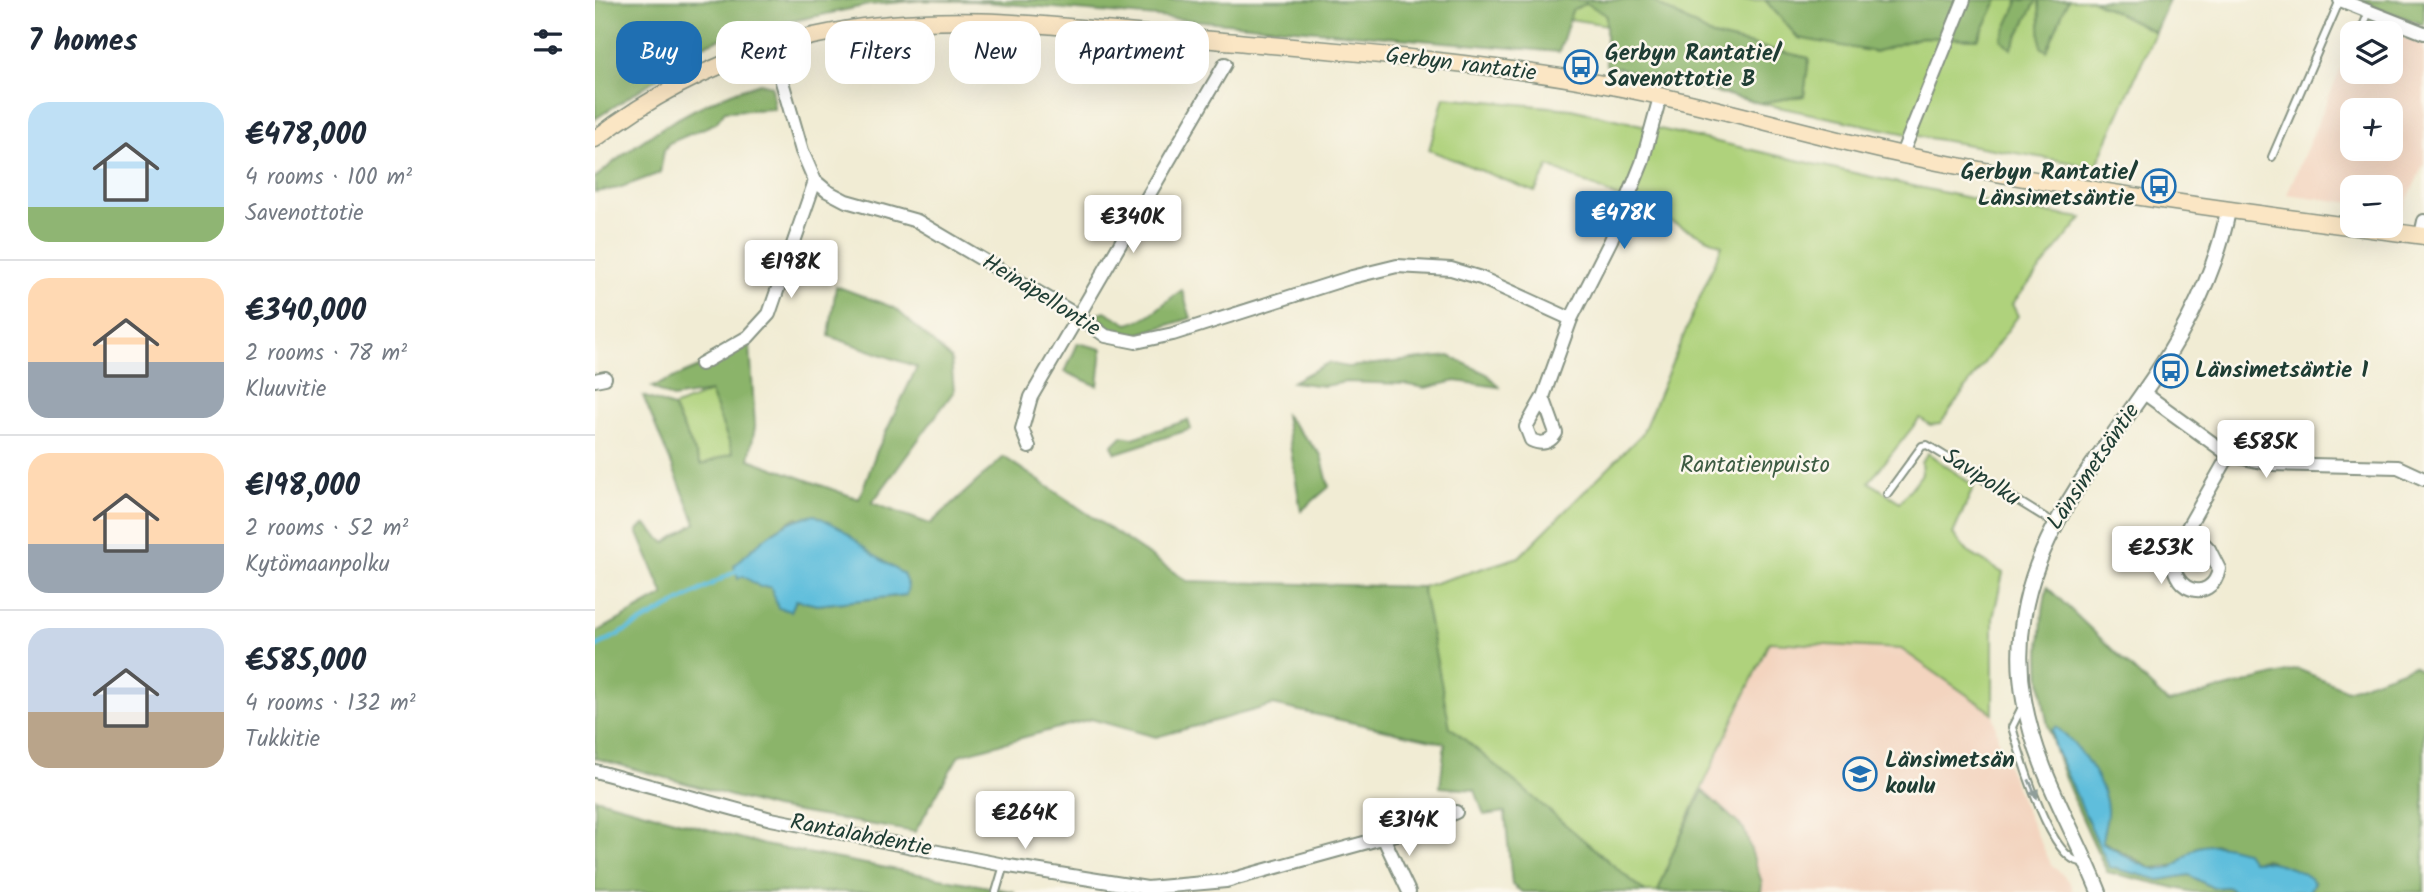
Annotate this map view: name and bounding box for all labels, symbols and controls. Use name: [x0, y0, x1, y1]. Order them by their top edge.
text: 7 homes: [28, 18, 138, 66]
chip: Buy: [616, 21, 702, 84]
chip: Rent: [716, 21, 811, 84]
chip: Filters: [825, 21, 935, 84]
chip: New: [949, 21, 1041, 84]
chip: Apartment: [1055, 21, 1209, 84]
map controls: [2340, 21, 2403, 238]
button: layers: [2340, 21, 2403, 84]
icon: filters: [529, 23, 567, 61]
place label: Gerbyn Rantatie/ Savenottotie B: [1605, 36, 1783, 98]
street label: Gerbyn rantatie: [1384, 38, 1538, 92]
bus stop icon: Gerbyn Rantatie/ Savenottotie B: [1562, 48, 1600, 86]
button: +: [2340, 98, 2403, 161]
text: €478,000: [245, 112, 366, 160]
icon: home: [84, 130, 168, 214]
place label: Gerbyn Rantatie/ Länsimetsäntie: [1961, 155, 2139, 217]
text: 4 rooms · 100 m²: [245, 160, 412, 196]
bus stop icon: Gerbyn Rantatie/ Länsimetsäntie: [2140, 167, 2178, 205]
button: −: [2340, 175, 2403, 238]
pin: €478K: [1575, 191, 1673, 251]
text: Savenottotie: [245, 196, 364, 232]
pin: €340K: [1084, 196, 1182, 255]
text: €478K: [1591, 196, 1657, 232]
text: €340K: [1100, 200, 1166, 236]
pin: €198K: [742, 240, 840, 300]
text: €198K: [761, 245, 821, 281]
street label: Heinäpellontie: [974, 245, 1108, 347]
text: €340,000: [245, 288, 366, 336]
icon: home: [84, 306, 168, 390]
text: 2 rooms · 78 m²: [245, 336, 407, 372]
bus stop icon: Länsimetsäntie 1: [2152, 352, 2190, 390]
place label: Länsimetsäntie 1: [2195, 353, 2368, 389]
text: Kluuvitie: [245, 372, 326, 408]
street label: Länsimetsäntie: [2038, 396, 2150, 538]
pin: €585K: [2217, 420, 2315, 480]
text: €585K: [2233, 425, 2299, 461]
street label: Savipolku: [1935, 439, 2027, 517]
park label: Rantatienpuisto: [1680, 448, 1830, 484]
text: €198,000: [245, 463, 360, 511]
icon: home: [84, 481, 168, 565]
text: 2 rooms · 52 m²: [245, 511, 408, 547]
pin: €253K: [2112, 526, 2210, 586]
text: €253K: [2128, 531, 2194, 567]
text: Kytömaanpolku: [245, 547, 390, 583]
text: €585,000: [245, 638, 366, 686]
icon: home: [84, 656, 168, 740]
text: 4 rooms · 132 m²: [245, 686, 416, 722]
text: Tukkitie: [245, 722, 320, 758]
place label: Länsimetsän koulu: [1885, 743, 2015, 805]
school or university icon: Länsimetsän koulu: [1841, 755, 1879, 793]
one-way arrow: [2028, 779, 2039, 800]
pin: €264K: [976, 792, 1074, 851]
text: €264K: [992, 796, 1058, 832]
pin: €314K: [1360, 798, 1458, 858]
text: €314K: [1379, 803, 1439, 839]
street label: Rantalahdentie: [787, 805, 935, 867]

